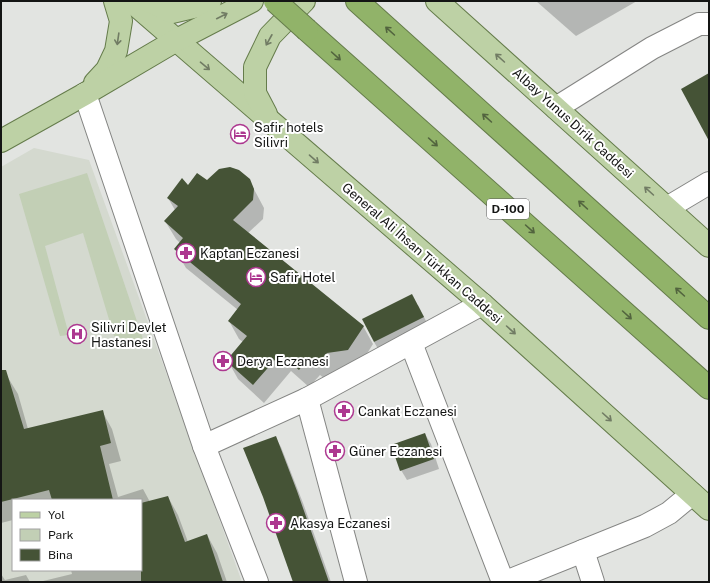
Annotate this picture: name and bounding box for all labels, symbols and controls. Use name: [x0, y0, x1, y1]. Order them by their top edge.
one-way arrow: [216, 12, 228, 20]
one-way arrow: [385, 26, 395, 35]
one-way arrow: [114, 32, 122, 45]
one-way arrow: [264, 34, 272, 46]
one-way arrow: [331, 51, 341, 60]
one-way arrow: [495, 53, 505, 62]
one-way arrow: [199, 61, 210, 70]
street label: Albay Yunus Dirik Caddesi: [510, 65, 636, 181]
one-way arrow: [482, 113, 492, 122]
place label: Safir hotels Silivri: [254, 120, 323, 150]
hotel icon: Safir hotels Silivri: [229, 123, 251, 145]
one-way arrow: [428, 138, 439, 147]
one-way arrow: [309, 155, 320, 164]
street label: General Ali İhsan Türkkan Caddesi: [339, 180, 505, 326]
one-way arrow: [644, 187, 654, 196]
road number: D-100: [487, 199, 529, 219]
one-way arrow: [578, 200, 589, 209]
one-way arrow: [525, 224, 535, 233]
pharmacy icon: Kaptan Eczanesi: [175, 242, 197, 264]
place label: Kaptan Eczanesi: [200, 246, 299, 261]
hotel icon: Safir Hotel: [245, 266, 267, 288]
place label: Safir Hotel: [270, 270, 335, 285]
one-way arrow: [675, 287, 685, 296]
one-way arrow: [622, 311, 633, 320]
place label: Silivri Devlet Hastanesi: [91, 320, 167, 350]
hospital icon: Silivri Devlet Hastanesi: [66, 323, 88, 345]
one-way arrow: [505, 325, 515, 334]
pharmacy icon: Derya Eczanesi: [212, 350, 234, 372]
place label: Derya Eczanesi: [237, 354, 329, 369]
pharmacy icon: Cankat Eczanesi: [333, 400, 355, 422]
place label: Cankat Eczanesi: [358, 404, 457, 419]
one-way arrow: [602, 412, 612, 422]
pharmacy icon: Güner Eczanesi: [324, 440, 346, 462]
place label: Güner Eczanesi: [349, 444, 442, 459]
legend: [12, 499, 142, 571]
text: Yol: [48, 508, 65, 522]
pharmacy icon: Akasya Eczanesi: [265, 512, 287, 534]
place label: Akasya Eczanesi: [290, 516, 390, 531]
text: Park: [48, 528, 74, 542]
text: Bina: [48, 548, 73, 562]

